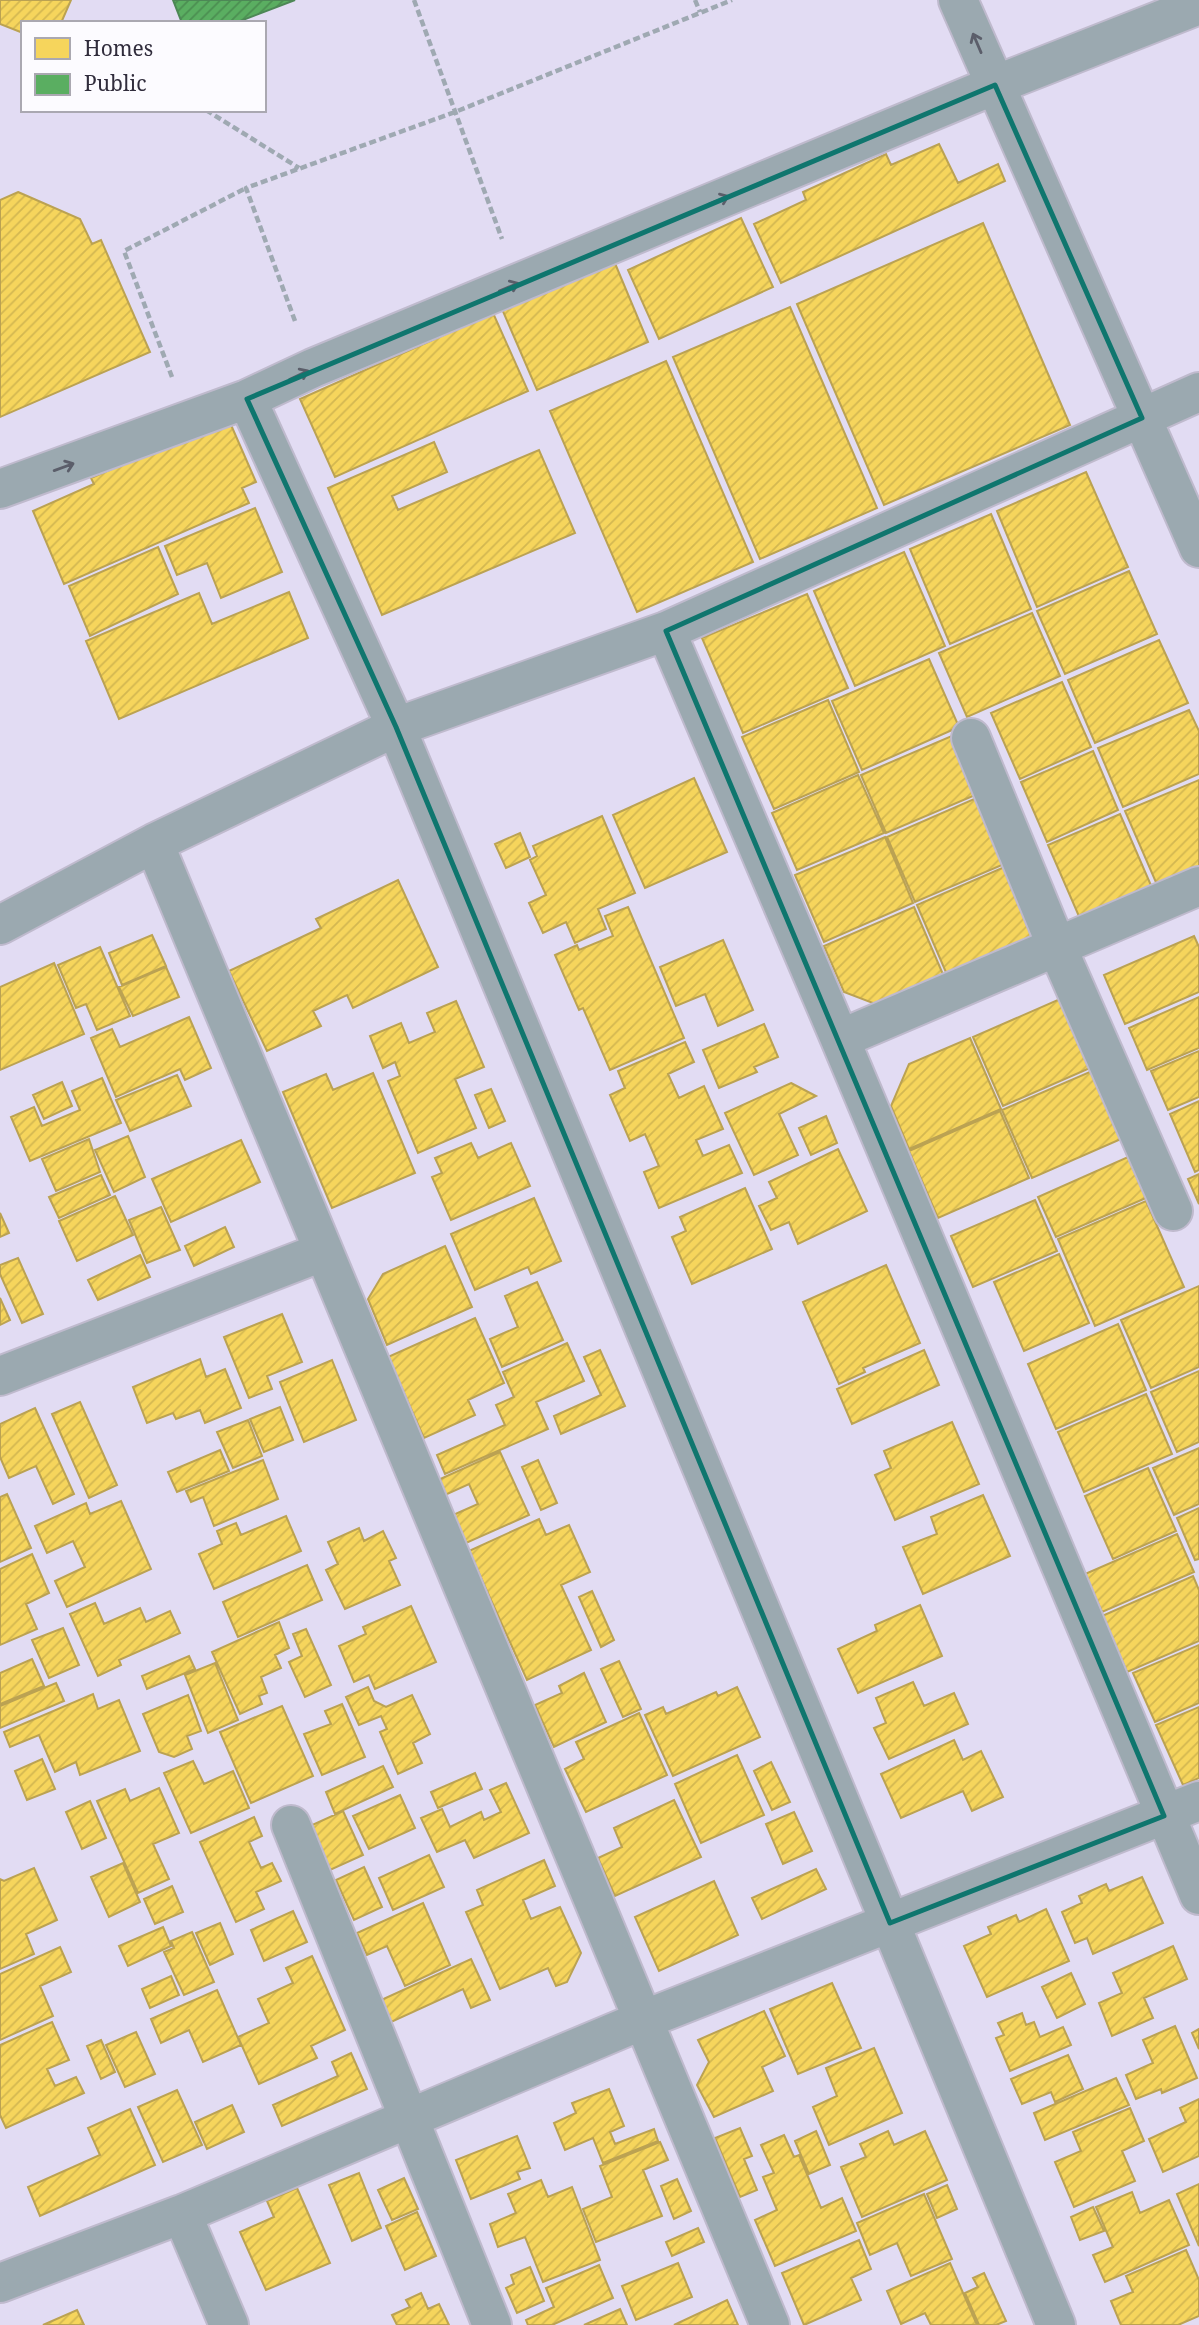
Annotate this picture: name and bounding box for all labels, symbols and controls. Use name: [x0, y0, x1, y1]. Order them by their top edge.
legend: [21, 21, 266, 112]
one-way arrow: [970, 32, 983, 54]
text: Homes: [84, 34, 153, 62]
text: Public: [84, 69, 146, 97]
one-way arrow: [707, 192, 729, 205]
one-way arrow: [497, 279, 519, 292]
one-way arrow: [288, 367, 309, 381]
one-way arrow: [53, 459, 75, 472]

